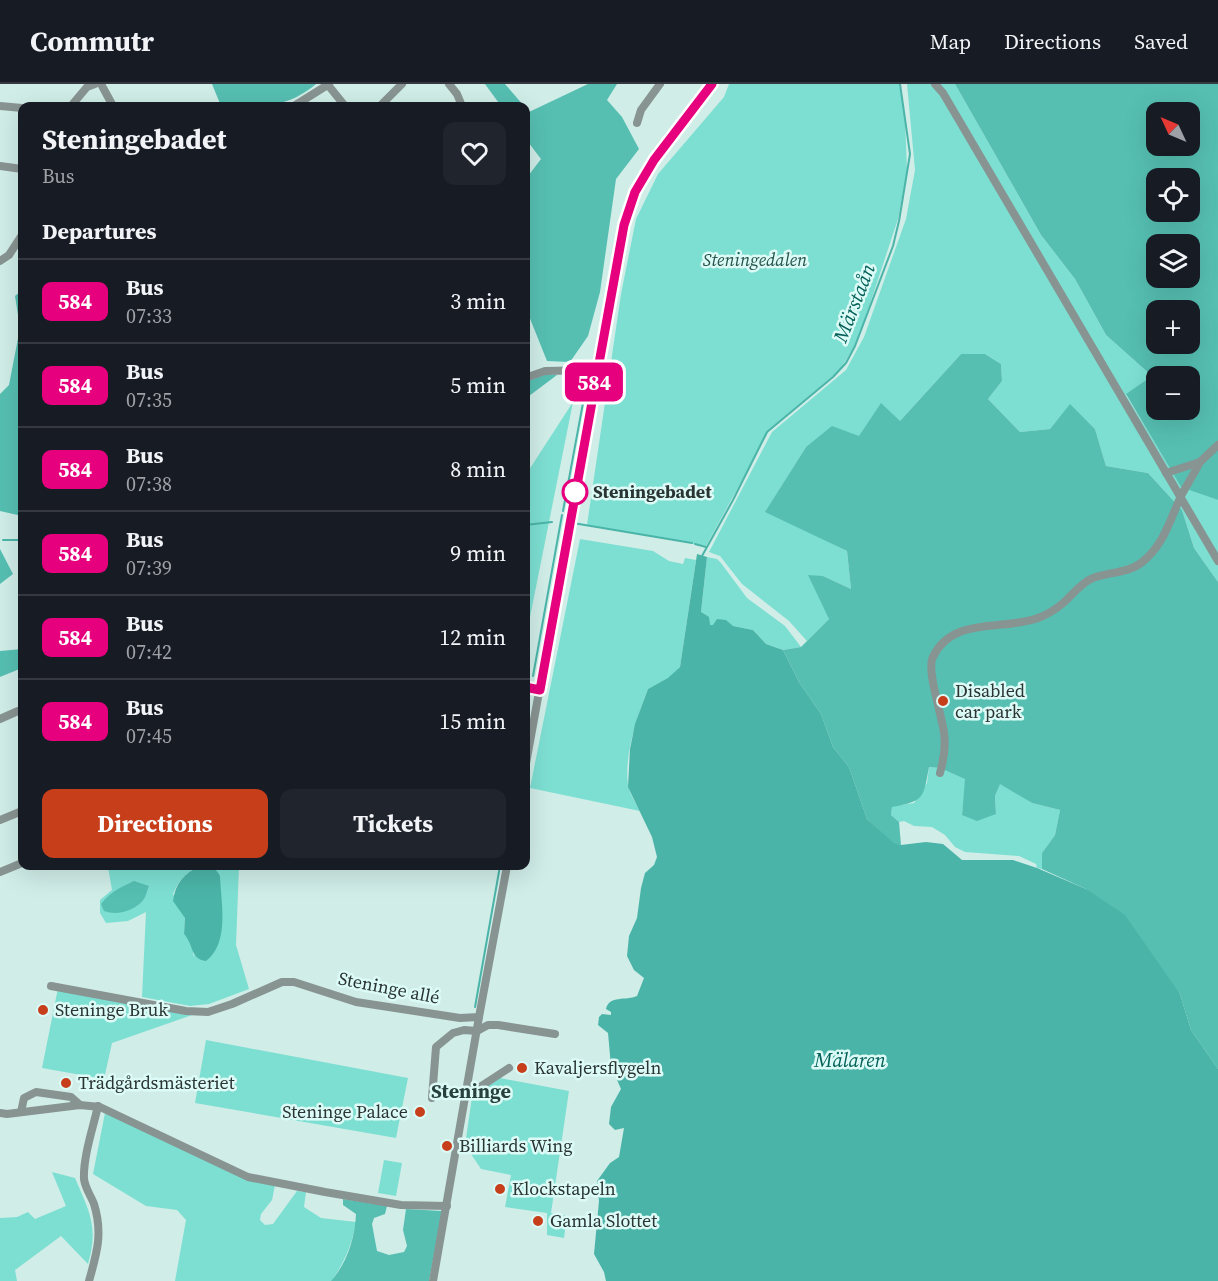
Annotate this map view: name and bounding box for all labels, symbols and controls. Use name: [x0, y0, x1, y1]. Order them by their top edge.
text: Commutr: [30, 22, 154, 60]
text: Map: [930, 27, 971, 56]
text: Directions: [1004, 27, 1101, 56]
text: Saved: [1134, 27, 1188, 56]
north arrow: [1146, 102, 1200, 156]
map controls: [1146, 102, 1200, 420]
text: Steningebadet: [42, 120, 227, 158]
button: heart: [443, 122, 506, 185]
text: Bus: [42, 162, 75, 190]
button: locate: [1146, 168, 1200, 222]
text: Departures: [42, 216, 156, 246]
button: layers: [1146, 234, 1200, 288]
park label: Steningedalen: [703, 247, 807, 272]
water label: Märstaån: [826, 259, 882, 347]
text: Bus: [126, 272, 163, 302]
text: 3 min: [450, 286, 506, 316]
text: 584: [58, 287, 92, 316]
button: +: [1146, 300, 1200, 354]
text: 07:33: [126, 302, 172, 330]
text: Bus: [126, 356, 163, 386]
line badge: 584: [560, 362, 628, 402]
button: −: [1146, 366, 1200, 420]
text: 584: [577, 368, 611, 397]
text: 5 min: [450, 370, 506, 400]
text: 584: [58, 371, 92, 400]
text: 07:35: [126, 386, 172, 414]
text: Bus: [126, 440, 163, 470]
text: 8 min: [450, 454, 506, 484]
text: 584: [58, 455, 92, 484]
text: 07:38: [126, 470, 172, 498]
marker: Steningebadet: [562, 479, 588, 505]
place label: Steningebadet: [593, 479, 712, 504]
text: Bus: [126, 524, 163, 554]
text: 9 min: [450, 538, 506, 568]
text: 584: [58, 539, 92, 568]
text: 07:39: [126, 554, 172, 582]
text: Bus: [126, 608, 163, 638]
text: 12 min: [439, 622, 506, 652]
text: 584: [58, 623, 92, 652]
text: 07:42: [126, 638, 172, 666]
place label: Disabled car park: [955, 678, 1025, 724]
text: Bus: [126, 692, 163, 722]
marker: Disabled car park: [936, 694, 950, 708]
text: 15 min: [439, 706, 506, 736]
text: 584: [58, 707, 92, 736]
text: 07:45: [126, 722, 172, 750]
button: Directions: [42, 789, 268, 858]
button: Tickets: [280, 789, 506, 858]
street label: Steninge allé: [336, 965, 442, 1010]
place label: Steninge Bruk: [55, 997, 168, 1022]
marker: Steninge Bruk: [36, 1003, 50, 1017]
water label: Mälaren: [813, 1046, 886, 1074]
place label: Kavaljersflygeln: [534, 1055, 661, 1080]
marker: Kavaljersflygeln: [515, 1061, 529, 1075]
place label: Trädgårdsmästeriet: [78, 1070, 235, 1095]
marker: Trädgårdsmästeriet: [59, 1076, 73, 1090]
district label: Steninge: [431, 1077, 511, 1105]
place label: Steninge Palace: [282, 1099, 408, 1124]
marker: Steninge Palace: [413, 1105, 427, 1119]
place label: Billiards Wing: [459, 1133, 573, 1158]
marker: Billiards Wing: [440, 1139, 454, 1153]
place label: Klockstapeln: [512, 1176, 616, 1201]
marker: Klockstapeln: [493, 1182, 507, 1196]
place label: Gamla Slottet: [550, 1208, 657, 1233]
marker: Gamla Slottet: [531, 1214, 545, 1228]

